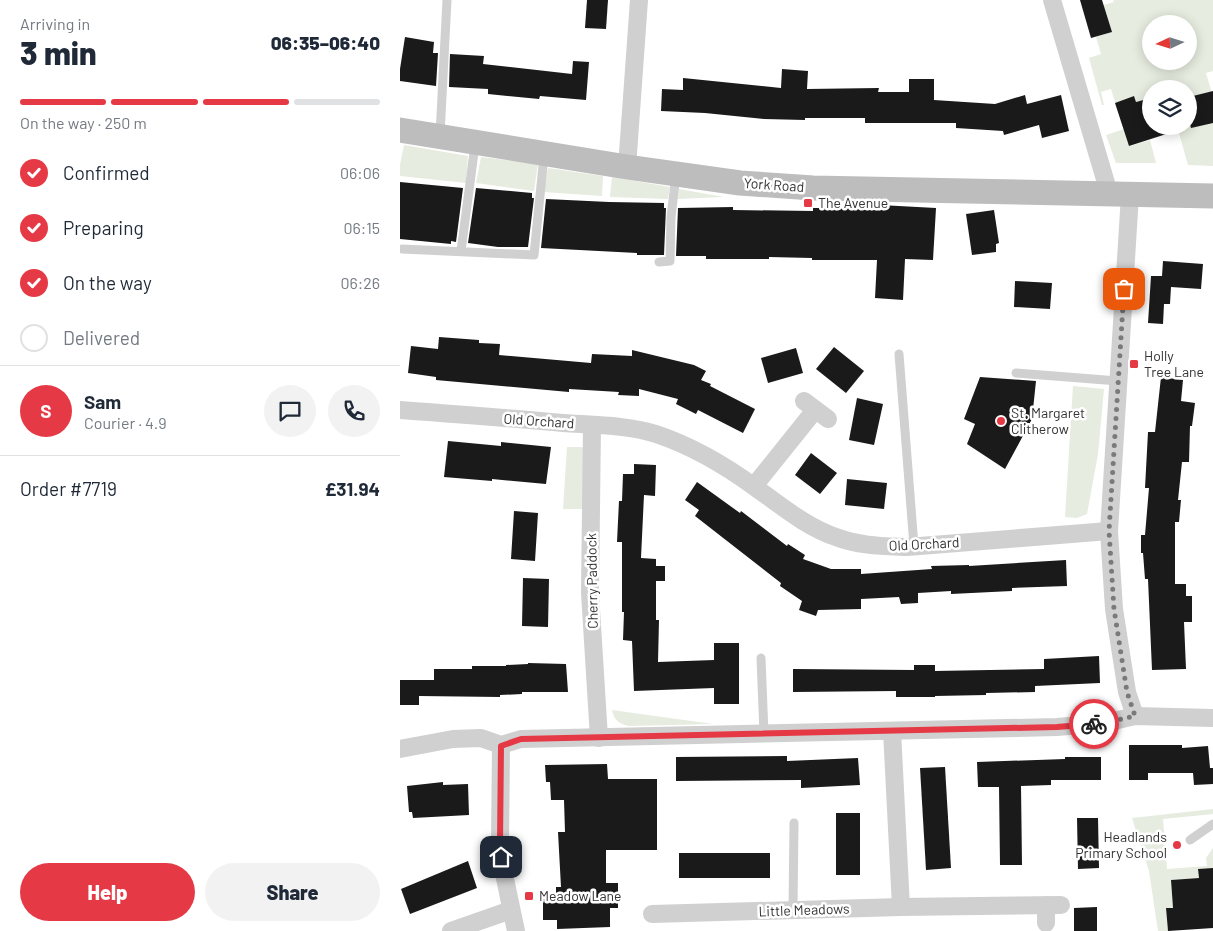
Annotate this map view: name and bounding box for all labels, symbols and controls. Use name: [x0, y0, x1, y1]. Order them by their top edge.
text: Arriving in: [20, 14, 90, 33]
north arrow: [1142, 15, 1198, 70]
map controls: [1142, 15, 1197, 135]
text: 06:35–06:40: [271, 31, 380, 54]
text: 3 min: [20, 33, 97, 71]
button: layers: [1142, 80, 1197, 135]
text: On the way · 250 m: [20, 113, 147, 132]
icon: check: [20, 159, 48, 187]
text: Confirmed: [63, 161, 150, 184]
text: 06:06: [340, 163, 380, 182]
street label: York Road: [743, 174, 805, 195]
place label: The Avenue: [818, 194, 888, 211]
marker: The Avenue: [802, 197, 814, 209]
icon: check: [20, 214, 48, 242]
text: Preparing: [63, 216, 144, 239]
text: 06:15: [343, 218, 380, 237]
pin: [1103, 268, 1145, 310]
icon: check: [20, 269, 48, 297]
text: On the way: [63, 271, 152, 294]
text: 06:26: [340, 273, 380, 292]
icon: bag: [1110, 275, 1138, 303]
text: Delivered: [63, 326, 140, 349]
place label: Holly Tree Lane: [1144, 347, 1204, 380]
marker: Holly Tree Lane: [1128, 358, 1140, 370]
button: chat: [264, 385, 316, 437]
button: phone: [328, 385, 380, 437]
text: Sam: [84, 390, 121, 413]
text: S: [40, 399, 52, 422]
place label: St. Margaret Clitherow: [1011, 404, 1085, 437]
street label: Old Orchard: [503, 410, 575, 431]
text: Courier · 4.9: [84, 413, 167, 432]
marker: St. Margaret Clitherow: [995, 415, 1007, 427]
text: Order #7719: [20, 477, 117, 500]
text: £31.94: [325, 477, 380, 500]
street label: Cherry Paddock: [582, 533, 601, 629]
street label: Old Orchard: [888, 533, 960, 554]
courier: [1069, 699, 1119, 749]
icon: bike: [1080, 710, 1108, 738]
place label: Headlands Primary School: [1075, 828, 1167, 861]
pin: [480, 836, 522, 878]
marker: Headlands Primary School: [1171, 839, 1183, 851]
icon: home: [487, 843, 515, 871]
button: Help: [20, 863, 195, 921]
button: Share: [205, 863, 380, 921]
place label: Meadow Lane: [539, 887, 621, 904]
marker: Meadow Lane: [523, 890, 535, 902]
street label: Little Meadows: [758, 899, 850, 920]

